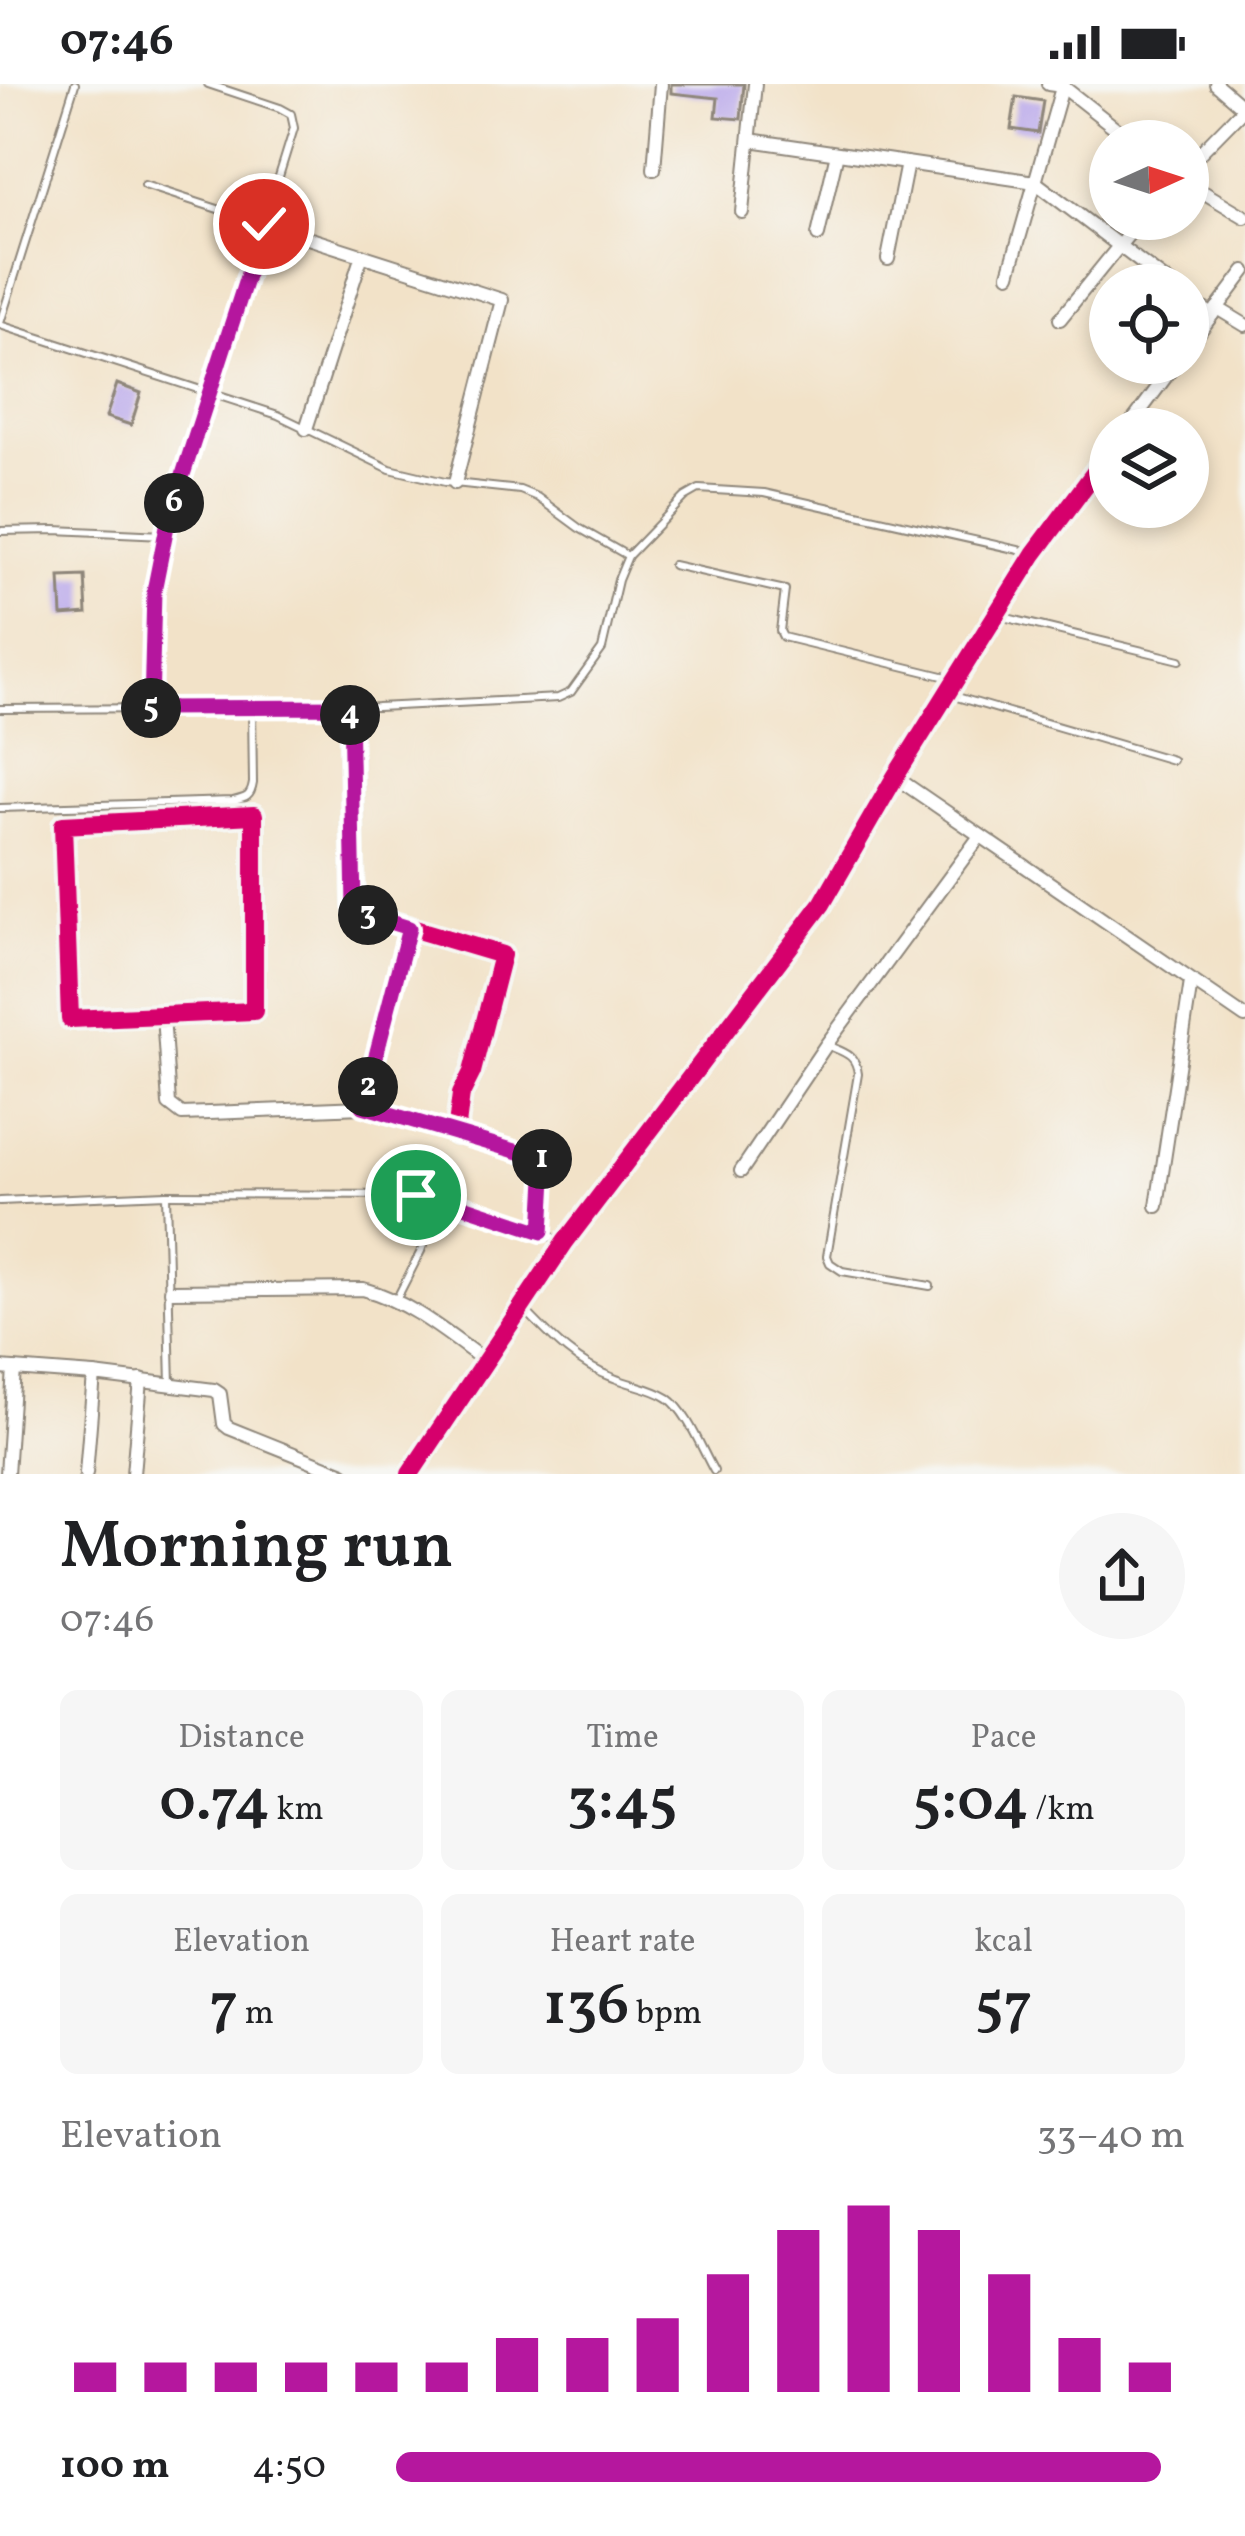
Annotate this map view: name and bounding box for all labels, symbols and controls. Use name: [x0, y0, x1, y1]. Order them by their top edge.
text: 07:46: [60, 11, 174, 74]
north arrow: [1089, 120, 1209, 240]
map controls: [1089, 120, 1209, 528]
pin: [213, 173, 315, 275]
icon: check: [231, 191, 297, 257]
button: locate: [1089, 264, 1209, 384]
button: layers: [1089, 408, 1209, 528]
pin: 6: [144, 473, 204, 533]
text: 6: [165, 480, 183, 526]
pin: 5: [121, 678, 181, 738]
text: 5: [143, 685, 159, 731]
pin: 4: [320, 685, 380, 745]
text: 4: [340, 692, 360, 738]
pin: 3: [338, 885, 398, 945]
text: 3: [360, 892, 376, 938]
pin: 2: [338, 1057, 398, 1117]
text: 2: [359, 1064, 377, 1110]
pin: 1: [512, 1129, 572, 1189]
text: 1: [535, 1136, 549, 1182]
pin: [365, 1144, 467, 1246]
icon: arrive: [383, 1162, 449, 1228]
text: Morning run: [60, 1503, 453, 1595]
button: share: [1059, 1513, 1185, 1639]
text: 07:46: [60, 1594, 154, 1648]
text: Distance: [178, 1716, 305, 1762]
text: Time: [586, 1716, 659, 1762]
text: Pace: [971, 1716, 1037, 1762]
text: 0.74: [159, 1762, 270, 1845]
text: 3:45: [567, 1762, 678, 1845]
text: 5:04: [912, 1762, 1029, 1845]
text: km: [270, 1788, 324, 1834]
text: /km: [1029, 1788, 1095, 1834]
text: Elevation: [173, 1920, 310, 1966]
text: Heart rate: [550, 1920, 695, 1966]
text: kcal: [974, 1920, 1033, 1966]
text: 7: [209, 1966, 238, 2049]
text: 136: [543, 1966, 629, 2049]
text: 57: [975, 1966, 1032, 2049]
text: m: [238, 1992, 274, 2038]
text: bpm: [629, 1992, 702, 2038]
text: Elevation: [60, 2110, 222, 2164]
text: 33–40 m: [1037, 2110, 1185, 2164]
text: 100 m: [60, 2440, 170, 2494]
text: 4:50: [252, 2440, 326, 2494]

